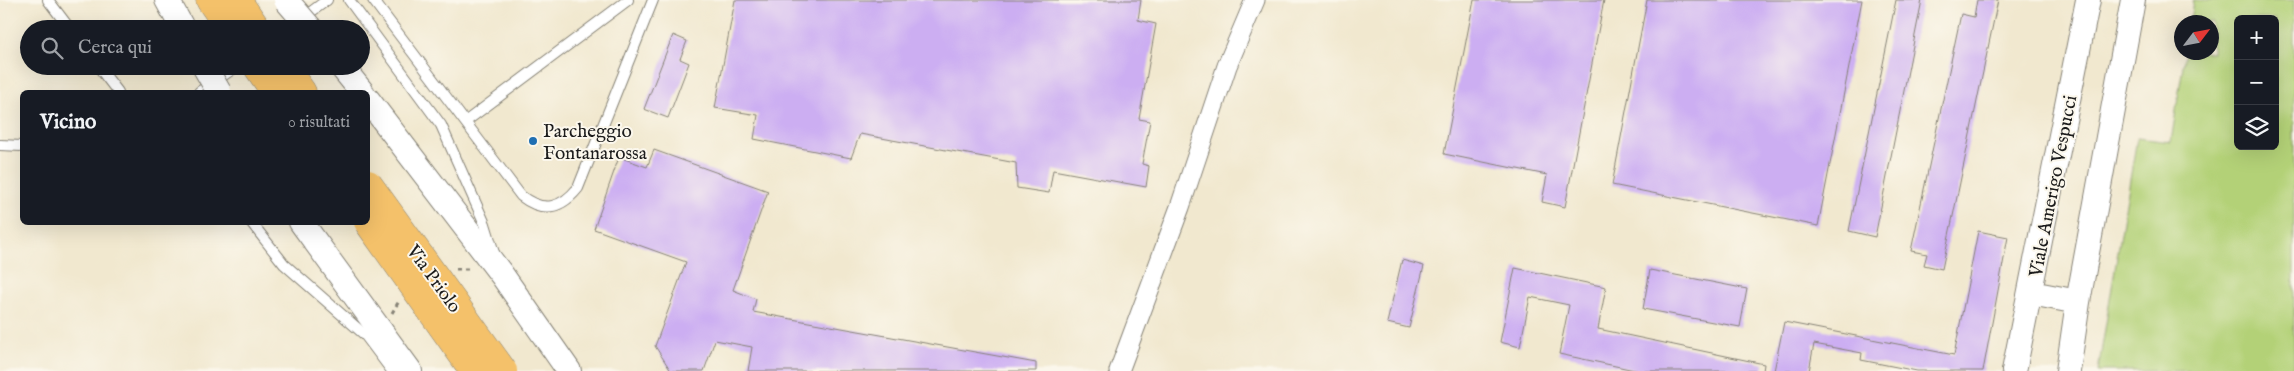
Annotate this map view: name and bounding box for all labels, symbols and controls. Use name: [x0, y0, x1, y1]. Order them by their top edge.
north arrow: [2174, 15, 2219, 60]
map controls: [2234, 15, 2279, 150]
button: +: [2234, 15, 2279, 60]
search box: [20, 20, 370, 75]
icon: search: [38, 34, 66, 62]
text: Cerca qui: [78, 36, 152, 60]
button: −: [2234, 60, 2279, 105]
street label: Viale Amerigo Vespucci: [2024, 93, 2083, 280]
button: layers: [2234, 105, 2279, 150]
text: Vicino: [40, 109, 96, 136]
text: 0 risultati: [288, 113, 350, 133]
place label: Parcheggio Fontanarossa: [543, 120, 648, 166]
marker: Parcheggio Fontanarossa: [527, 135, 539, 147]
street label: Via Priolo: [400, 240, 466, 318]

